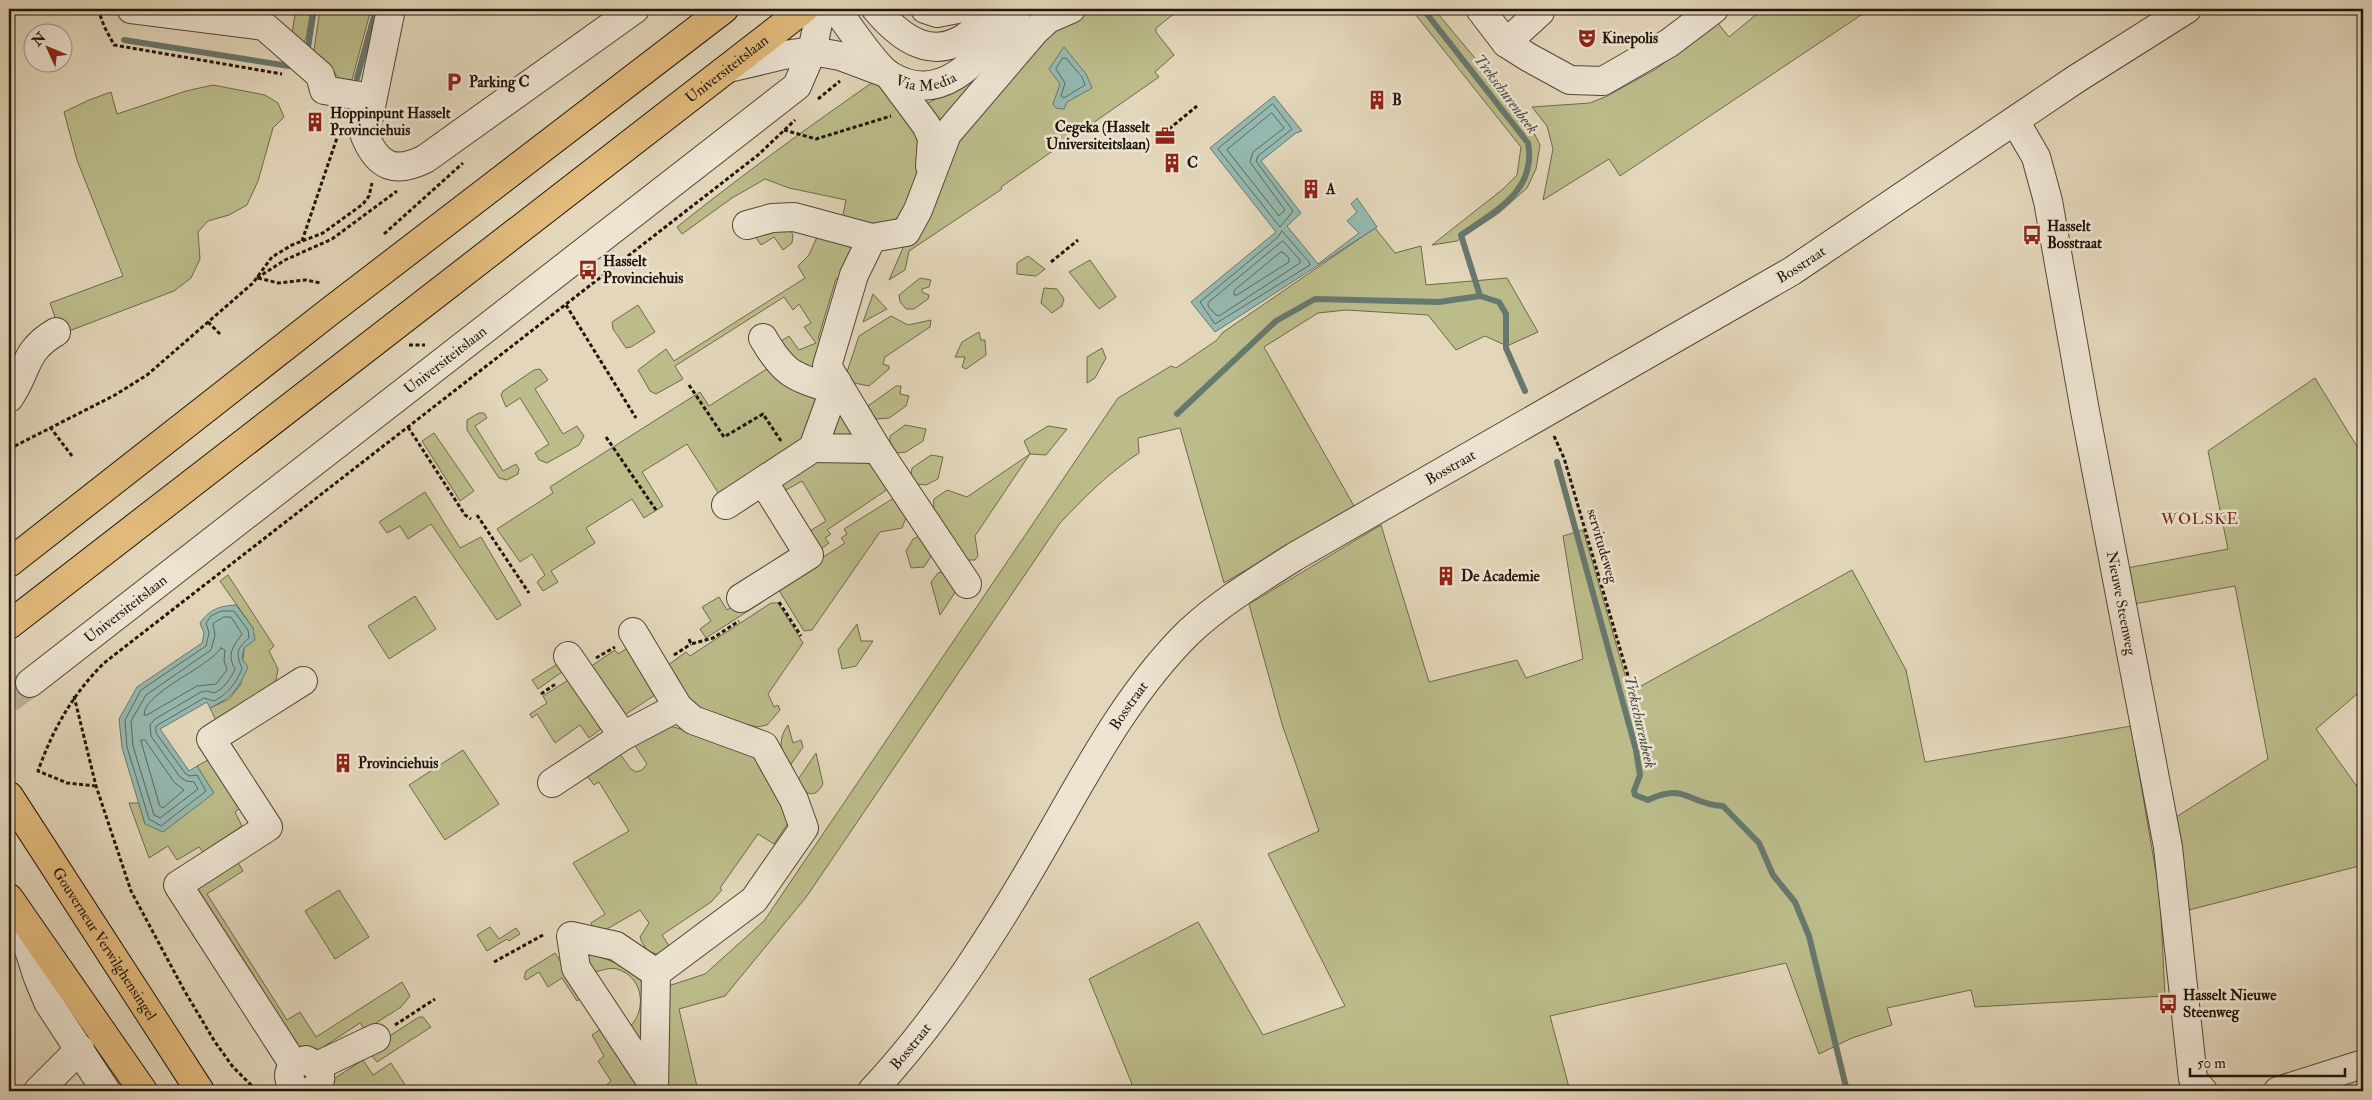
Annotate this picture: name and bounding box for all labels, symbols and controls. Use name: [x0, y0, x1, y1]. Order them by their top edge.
north arrow: [22, 22, 72, 72]
theatre icon: Kinepolis: [1576, 27, 1598, 49]
text: N: [28, 29, 50, 50]
place label: Kinepolis: [1602, 29, 1658, 49]
street label: Universiteitslaan: [681, 31, 772, 107]
water label: Trekschurenbeek: [1470, 50, 1543, 138]
street label: Via Media: [893, 67, 961, 95]
parking icon: Parking C: [443, 71, 465, 93]
place label: Parking C: [469, 73, 530, 93]
building icon: B: [1366, 89, 1388, 111]
place label: B: [1392, 91, 1402, 110]
place label: Hoppinpunt Hasselt Provinciehuis: [330, 104, 451, 140]
building icon: Hoppinpunt Hasselt Provinciehuis: [304, 111, 326, 133]
place label: Cegeka (Hasselt Universiteitslaan): [1046, 118, 1150, 154]
office icon: Cegeka (Hasselt Universiteitslaan): [1154, 125, 1176, 147]
building icon: C: [1161, 152, 1183, 174]
place label: C: [1187, 154, 1198, 173]
building icon: A: [1300, 178, 1322, 200]
place label: A: [1325, 180, 1336, 199]
place label: Hasselt Bosstraat: [2047, 217, 2102, 253]
bus stop icon: Hasselt Bosstraat: [2021, 224, 2043, 246]
street label: Bosstraat: [1773, 241, 1829, 287]
place label: Hasselt Provinciehuis: [603, 252, 683, 288]
bus stop icon: Hasselt Provinciehuis: [577, 259, 599, 281]
street label: Universiteitslaan: [400, 322, 491, 398]
street label: Bosstraat: [1422, 445, 1479, 489]
street label: servitudeweg: [1582, 507, 1622, 586]
district label: WOLSKE: [2160, 509, 2239, 529]
street label: Nieuwe Steenweg: [2102, 549, 2141, 657]
building icon: De Academie: [1435, 565, 1457, 587]
place label: De Academie: [1461, 567, 1541, 586]
street label: Universiteitslaan: [80, 570, 171, 647]
water label: Trekschurenbeek: [1620, 674, 1660, 771]
street label: Bosstraat: [1105, 677, 1152, 733]
building icon: Provinciehuis: [332, 752, 354, 774]
place label: Provinciehuis: [358, 754, 438, 773]
street label: Gouverneur Verwilghensingel: [48, 864, 161, 1024]
place label: Hasselt Nieuwe Steenweg: [2183, 986, 2277, 1023]
bus stop icon: Hasselt Nieuwe Steenweg: [2157, 993, 2179, 1015]
street label: Bosstraat: [886, 1019, 935, 1074]
scale bar: [2190, 1045, 2344, 1077]
text: 50 m: [2197, 1054, 2226, 1073]

